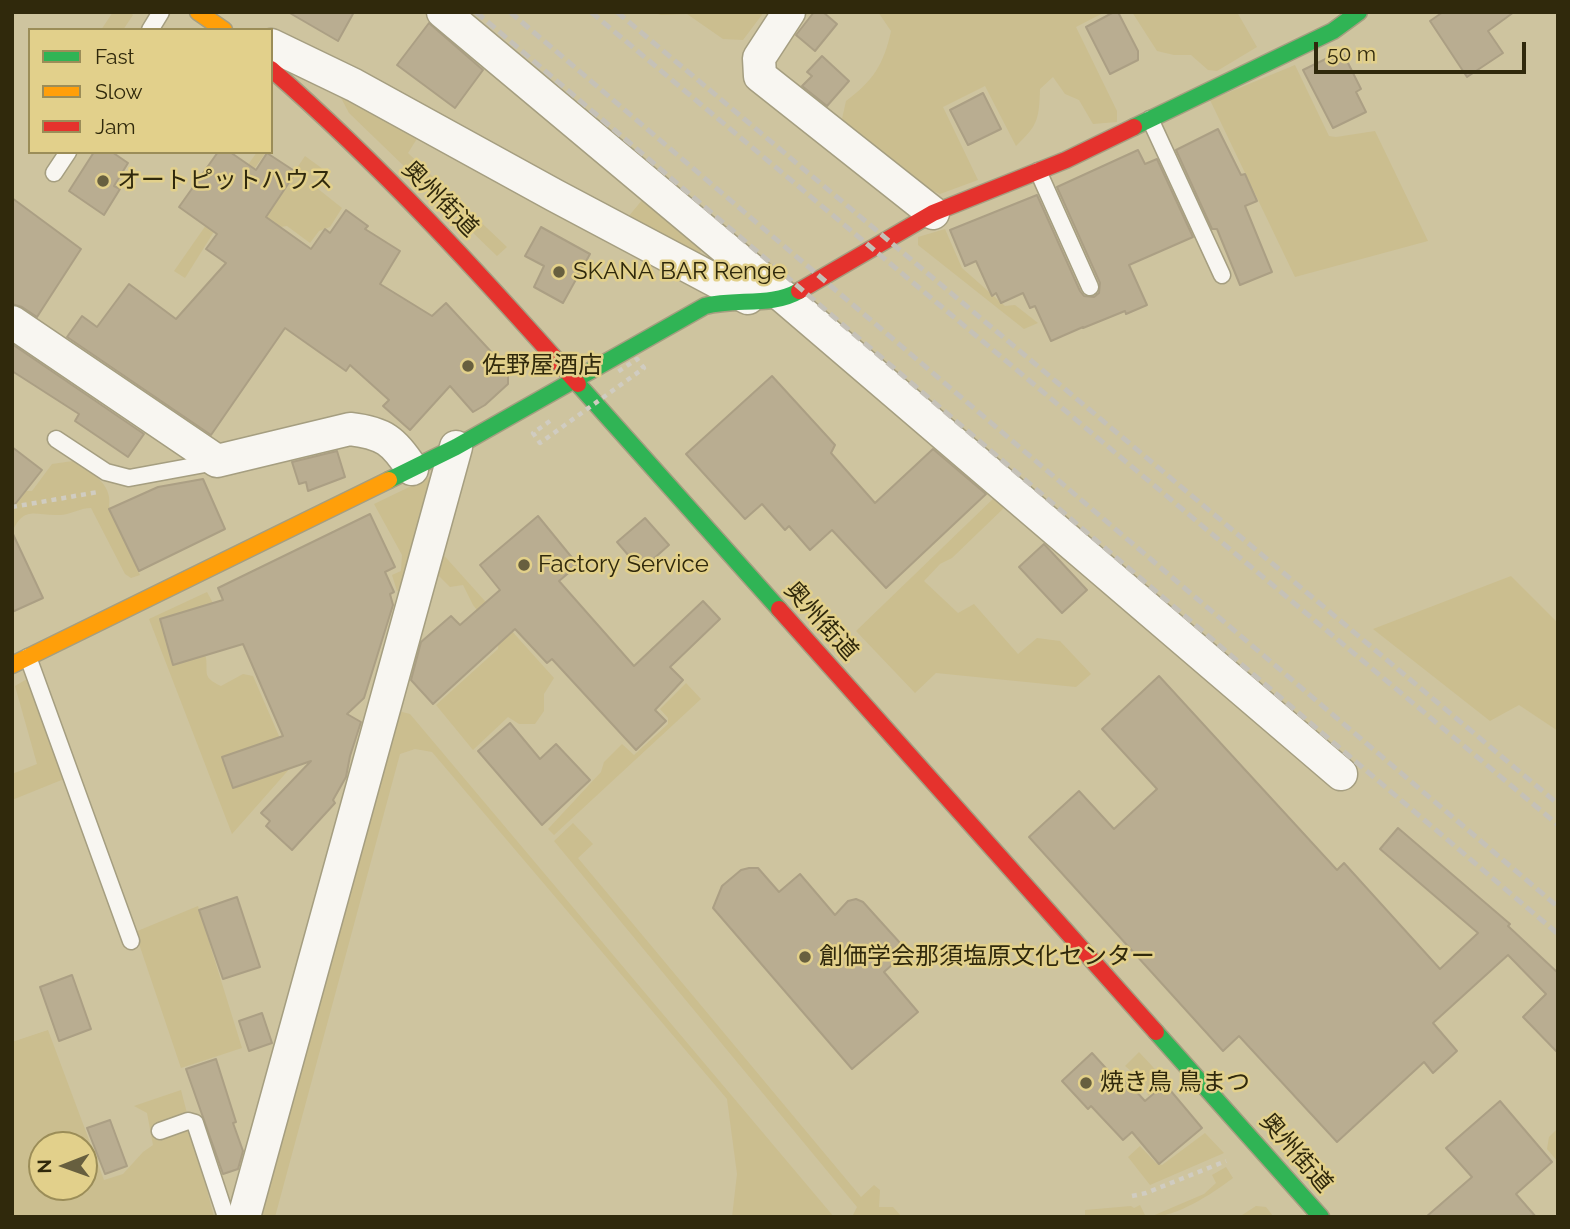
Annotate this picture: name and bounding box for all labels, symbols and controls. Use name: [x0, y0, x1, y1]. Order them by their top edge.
legend: [28, 28, 273, 154]
scale bar: [1318, 28, 1530, 72]
text: 50 m: [1327, 41, 1376, 66]
text: Fast: [95, 44, 135, 69]
text: Slow: [95, 79, 143, 104]
text: Jam: [95, 114, 136, 139]
street label: 奥州街道: [396, 155, 484, 243]
place label: オートピットハウス: [117, 167, 333, 195]
marker: オートピットハウス: [95, 173, 111, 189]
place label: SKANA BAR Renge: [573, 258, 786, 286]
marker: SKANA BAR Renge: [551, 264, 567, 280]
place label: 佐野屋酒店: [482, 352, 602, 380]
marker: 佐野屋酒店: [460, 358, 476, 374]
place label: Factory Service: [538, 551, 709, 579]
marker: Factory Service: [516, 557, 532, 573]
street label: 奥州街道: [778, 576, 864, 666]
place label: 創価学会那須塩原文化センター: [819, 943, 1155, 971]
marker: 創価学会那須塩原文化センター: [797, 949, 813, 965]
place label: 焼き鳥 鳥まつ: [1100, 1069, 1250, 1097]
marker: 焼き鳥 鳥まつ: [1078, 1075, 1094, 1091]
street label: 奥州街道: [1254, 1107, 1338, 1199]
north arrow: [28, 1131, 98, 1201]
text: N: [33, 1159, 55, 1174]

